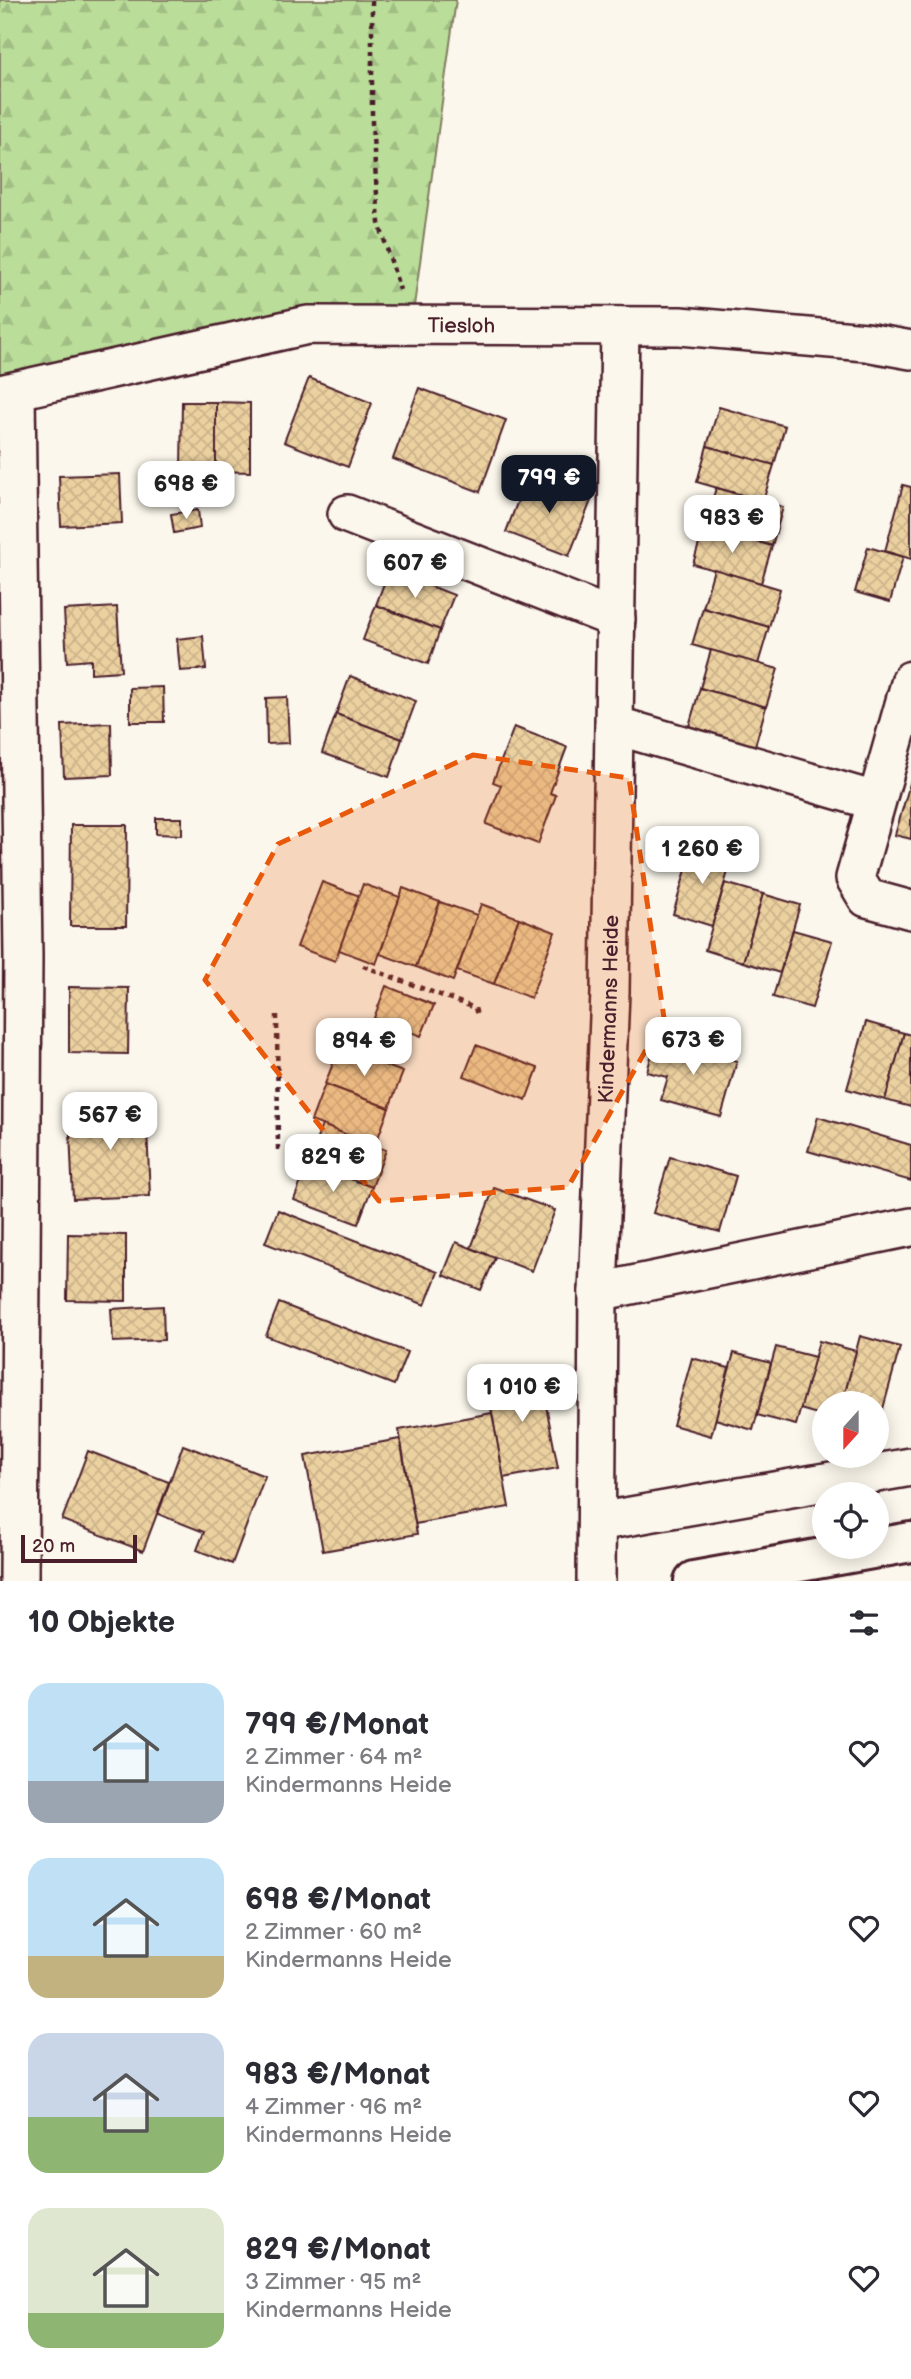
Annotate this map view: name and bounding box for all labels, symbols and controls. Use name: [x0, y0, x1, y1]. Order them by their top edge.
street label: Tiesloh: [427, 313, 495, 339]
pin: 799 €: [500, 456, 598, 515]
pin: 698 €: [137, 462, 235, 521]
text: 799 €: [517, 464, 581, 492]
text: 698 €: [154, 470, 218, 498]
pin: 983 €: [683, 496, 781, 555]
text: 983 €: [700, 504, 764, 532]
pin: 607 €: [366, 540, 464, 600]
text: 607 €: [383, 549, 447, 577]
pin: 1 260 €: [637, 826, 767, 886]
text: 1 260 €: [661, 835, 743, 863]
street label: Kindermanns Heide: [594, 915, 624, 1104]
pin: 894 €: [315, 1018, 413, 1078]
pin: 673 €: [644, 1018, 742, 1077]
text: 673 €: [661, 1026, 725, 1054]
text: 894 €: [332, 1027, 396, 1055]
pin: 567 €: [61, 1092, 159, 1152]
text: 567 €: [78, 1101, 142, 1129]
pin: 829 €: [284, 1134, 382, 1194]
text: 829 €: [301, 1143, 365, 1171]
pin: 1 010 €: [457, 1364, 587, 1424]
text: 1 010 €: [483, 1373, 561, 1401]
north arrow: [812, 1391, 889, 1468]
map controls: [812, 1391, 889, 1559]
button: locate: [812, 1482, 889, 1559]
scale bar: [21, 1532, 136, 1564]
text: 20 m: [32, 1535, 75, 1558]
icon: filters: [845, 1604, 883, 1642]
text: 10 Objekte: [28, 1605, 175, 1641]
text: 799 €/Monat: [245, 1707, 429, 1743]
icon: home: [84, 1711, 168, 1795]
icon: heart: [845, 1734, 883, 1772]
text: 2 Zimmer · 64 m²: [245, 1743, 423, 1771]
text: Kindermanns Heide: [245, 1771, 452, 1799]
text: 698 €/Monat: [245, 1882, 431, 1918]
icon: home: [84, 1886, 168, 1970]
icon: heart: [845, 1909, 883, 1947]
text: 2 Zimmer · 60 m²: [245, 1918, 422, 1946]
text: Kindermanns Heide: [245, 1946, 452, 1974]
text: 983 €/Monat: [245, 2057, 430, 2093]
icon: home: [84, 2061, 168, 2145]
icon: heart: [845, 2084, 883, 2122]
text: 4 Zimmer · 96 m²: [245, 2093, 422, 2121]
text: Kindermanns Heide: [245, 2121, 452, 2149]
text: 829 €/Monat: [245, 2232, 431, 2268]
icon: home: [84, 2236, 168, 2320]
icon: heart: [845, 2259, 883, 2297]
text: 3 Zimmer · 95 m²: [245, 2268, 421, 2296]
text: Kindermanns Heide: [245, 2296, 452, 2324]

